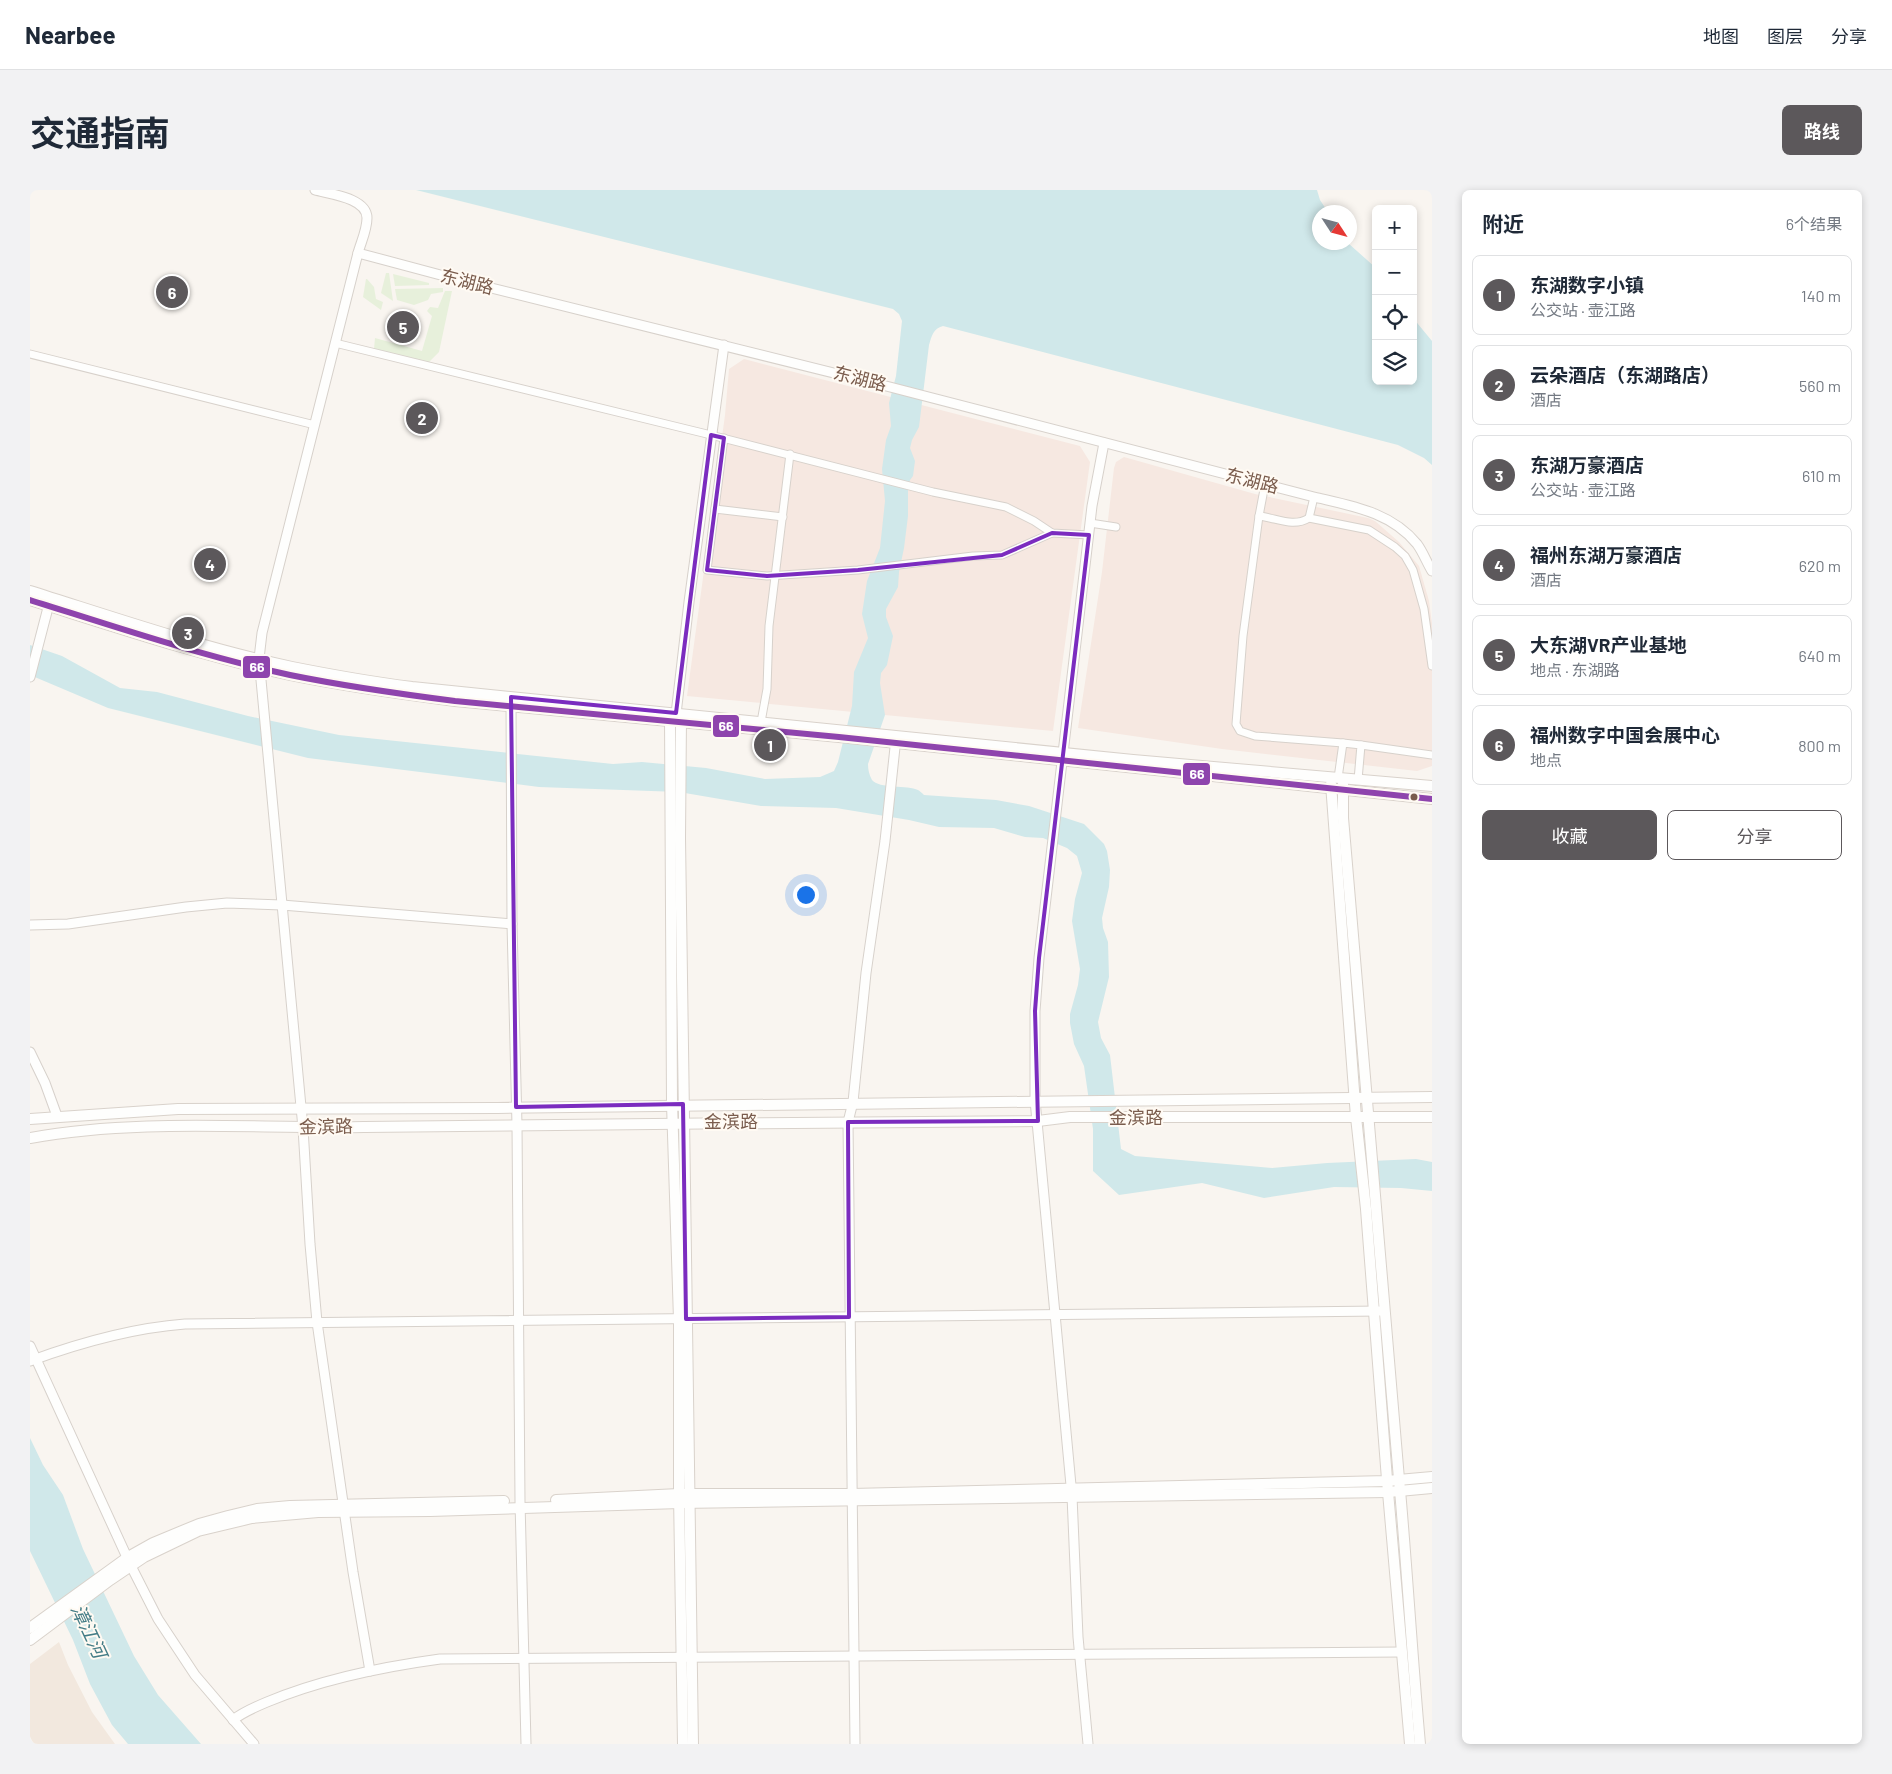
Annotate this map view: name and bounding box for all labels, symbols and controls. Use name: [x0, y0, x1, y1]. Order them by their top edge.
text: Nearbee: [25, 20, 116, 49]
text: 地图: [1703, 25, 1739, 47]
text: 图层: [1767, 25, 1803, 47]
text: 分享: [1831, 25, 1867, 47]
button: 路线: [1782, 105, 1862, 155]
text: 交通指南: [30, 111, 170, 153]
north arrow: [1312, 205, 1357, 250]
map controls: [1372, 205, 1417, 385]
button: +: [1372, 205, 1417, 250]
text: 附近: [1482, 211, 1524, 236]
text: 6个结果: [1786, 214, 1842, 233]
button: −: [1372, 250, 1417, 295]
street label: 东湖路: [438, 264, 496, 298]
pin: 6: [156, 273, 188, 311]
text: 东湖数字小镇: [1530, 273, 1644, 296]
text: 1: [1496, 286, 1502, 305]
text: 140 m: [1801, 286, 1841, 305]
button: locate: [1372, 295, 1417, 340]
text: 公交站 · 壶江路: [1530, 300, 1636, 319]
pin: 5: [387, 308, 419, 346]
button: layers: [1372, 340, 1417, 385]
street label: 东湖路: [831, 361, 889, 395]
text: 云朵酒店（东湖路店）: [1530, 363, 1720, 386]
text: 2: [1495, 376, 1503, 395]
text: 560 m: [1799, 376, 1841, 395]
text: 酒店: [1530, 390, 1562, 409]
pin: 2: [406, 399, 438, 437]
text: 东湖万豪酒店: [1530, 453, 1644, 476]
street label: 东湖路: [1223, 463, 1281, 497]
text: 3: [1495, 466, 1503, 485]
text: 610 m: [1802, 466, 1841, 485]
text: 公交站 · 壶江路: [1530, 480, 1636, 499]
text: 福州东湖万豪酒店: [1530, 543, 1682, 566]
pin: 4: [194, 545, 226, 583]
text: 4: [1494, 556, 1504, 575]
text: 620 m: [1799, 556, 1841, 575]
text: 酒店: [1530, 570, 1562, 589]
pin: 3: [172, 614, 204, 652]
text: 大东湖VR产业基地: [1530, 633, 1687, 656]
text: 5: [1495, 646, 1503, 665]
text: 640 m: [1798, 646, 1841, 665]
line badge: 66: [242, 655, 271, 679]
text: 66: [249, 658, 265, 675]
text: 地点 · 东湖路: [1530, 660, 1620, 679]
line badge: 66: [712, 714, 740, 738]
text: 66: [718, 717, 734, 734]
text: 福州数字中国会展中心: [1530, 723, 1720, 746]
pin: 1: [754, 726, 786, 764]
text: 6: [1495, 736, 1503, 755]
text: 800 m: [1798, 736, 1841, 755]
text: 地点: [1530, 750, 1562, 769]
line badge: 66: [1182, 762, 1211, 786]
text: 66: [1189, 765, 1205, 782]
unlabelled marker: [1409, 792, 1419, 802]
button: 收藏: [1482, 810, 1657, 860]
button: 分享: [1667, 810, 1842, 860]
your location: [793, 882, 819, 908]
street label: 金滨路: [1109, 1106, 1163, 1128]
street label: 金滨路: [704, 1110, 758, 1132]
street label: 金滨路: [299, 1115, 353, 1137]
water label: 漳江河: [67, 1600, 114, 1665]

